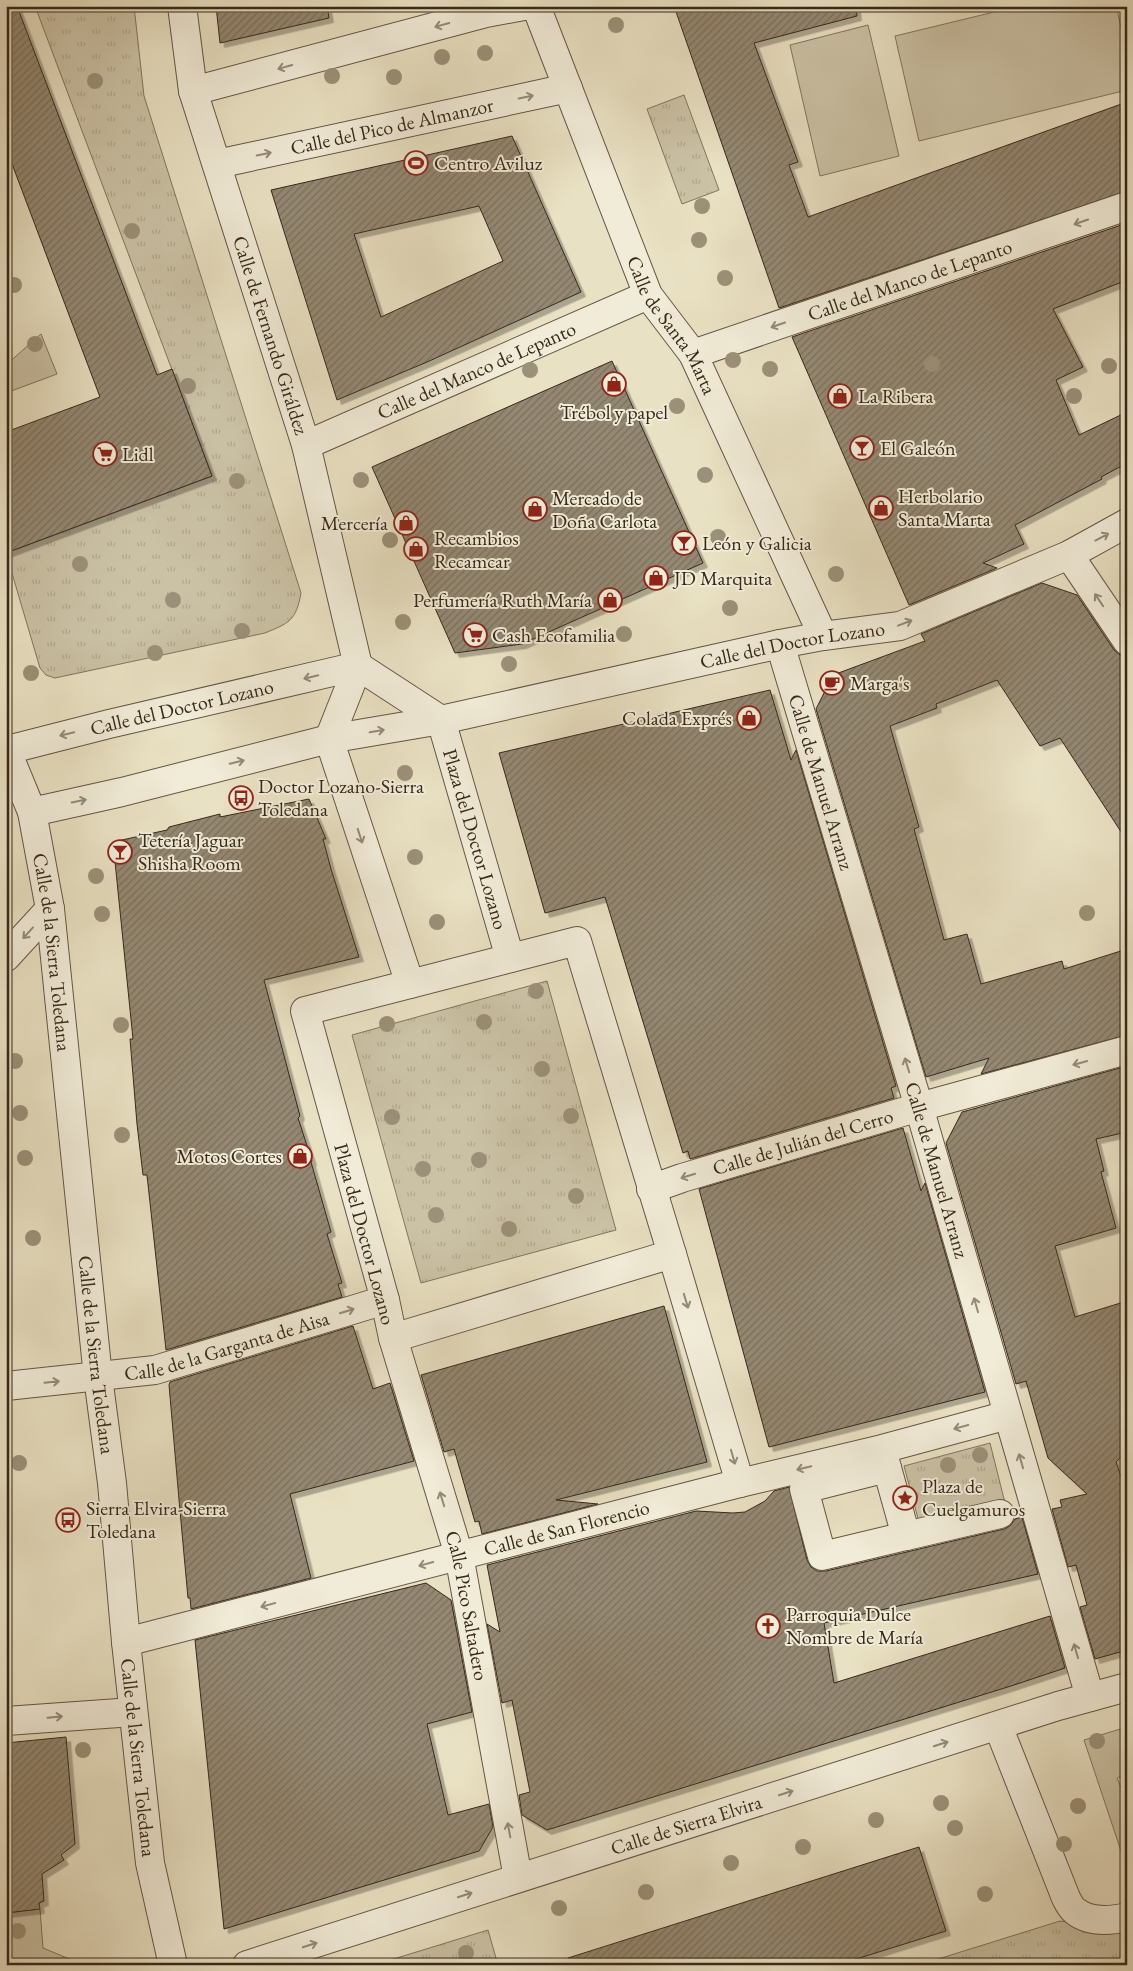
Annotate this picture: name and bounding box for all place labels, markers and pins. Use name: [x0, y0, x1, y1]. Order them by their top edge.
sports icon: Centro Aviluz: [403, 150, 429, 176]
place label: Centro Aviluz: [434, 150, 543, 176]
shop icon: Trébol y papel: [601, 371, 627, 397]
shop icon: La Ribera: [827, 383, 853, 409]
place label: La Ribera: [858, 383, 934, 409]
place label: Trébol y papel: [560, 399, 668, 425]
bar icon: El Galeón: [849, 435, 875, 461]
place label: El Galeón: [880, 435, 956, 461]
supermarket icon: Lidl: [92, 441, 118, 467]
place label: Lidl: [122, 441, 154, 467]
place label: Herbolario Santa Marta: [898, 483, 991, 532]
place label: Mercado de Doña Carlota: [552, 485, 657, 534]
shop icon: Herbolario Santa Marta: [868, 495, 894, 521]
shop icon: Mercado de Doña Carlota: [522, 496, 548, 522]
place label: Mercería: [321, 510, 388, 536]
shop icon: Mercería: [393, 510, 419, 536]
place label: Recambios Recamcar: [434, 525, 519, 574]
bar icon: León y Galicia: [671, 530, 697, 556]
place label: León y Galicia: [702, 530, 812, 556]
shop icon: Recambios Recamcar: [403, 536, 429, 562]
shop icon: JD Marquita: [643, 565, 669, 591]
place label: JD Marquita: [672, 565, 772, 591]
place label: Perfumería Ruth María: [413, 587, 592, 613]
shop icon: Perfumería Ruth María: [597, 587, 623, 613]
supermarket icon: Cash Ecofamilia: [462, 622, 488, 648]
place label: Cash Ecofamilia: [492, 622, 615, 648]
cafe icon: Marga's: [819, 670, 845, 696]
place label: Marga's: [850, 670, 909, 696]
place label: Colada Exprés: [622, 705, 732, 731]
shop icon: Colada Exprés: [736, 705, 762, 731]
place label: Doctor Lozano-Sierra Toledana: [258, 773, 424, 822]
bus stop icon: Doctor Lozano-Sierra Toledana: [228, 785, 254, 811]
place label: Tetería Jaguar Shisha Room: [138, 827, 244, 876]
bar icon: Tetería Jaguar Shisha Room: [107, 839, 133, 865]
place label: Motos Cortes: [177, 1143, 282, 1169]
shop icon: Motos Cortes: [287, 1143, 313, 1169]
place label: Plaza de Cuelgamuros: [922, 1473, 1025, 1522]
place icon: Plaza de Cuelgamuros: [892, 1485, 918, 1511]
place label: Sierra Elvira-Sierra Toledana: [86, 1495, 227, 1544]
bus stop icon: Sierra Elvira-Sierra Toledana: [55, 1507, 81, 1533]
place label: Parroquia Dulce Nombre de María: [786, 1601, 923, 1650]
church icon: Parroquia Dulce Nombre de María: [755, 1613, 781, 1639]

